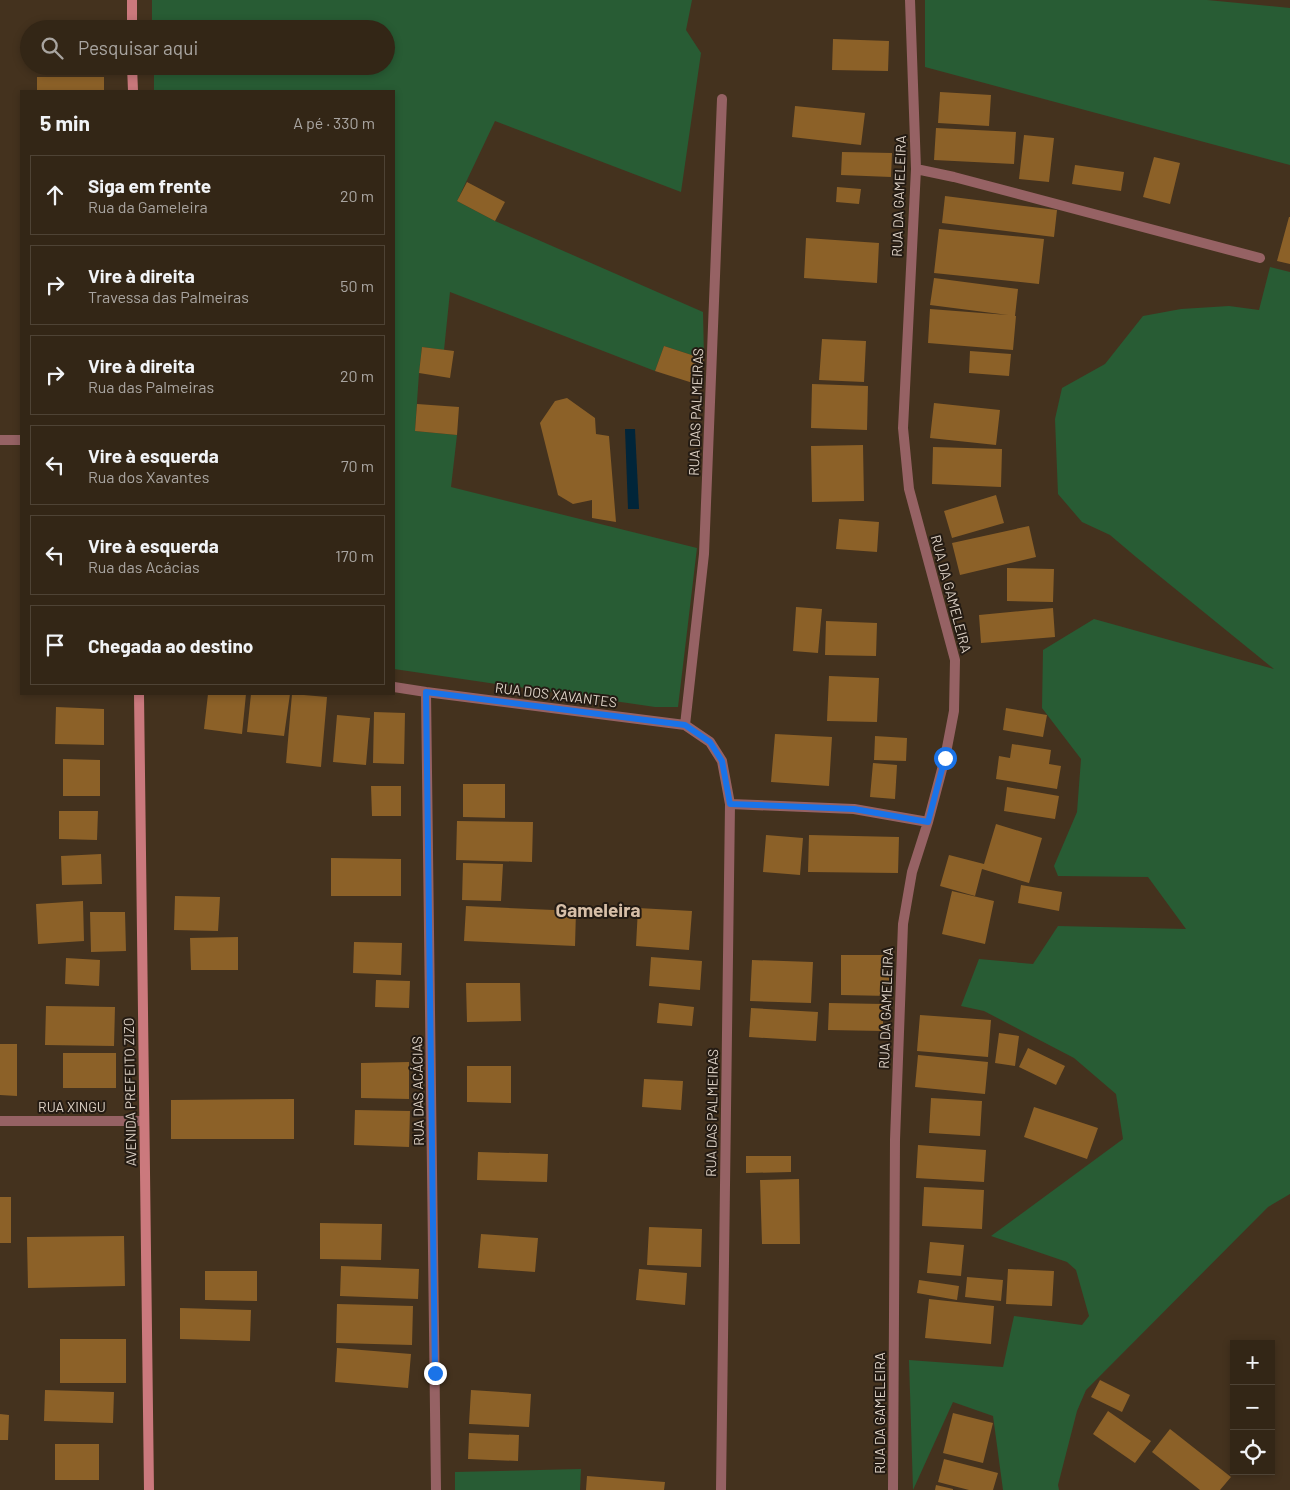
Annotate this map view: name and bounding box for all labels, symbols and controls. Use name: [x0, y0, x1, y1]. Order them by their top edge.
search box: [20, 20, 395, 75]
icon: search: [38, 34, 66, 62]
text: Pesquisar aqui: [78, 36, 198, 59]
text: 5 min: [40, 110, 90, 135]
text: A pé · 330 m: [293, 113, 375, 132]
street label: RUA DA GAMELEIRA: [888, 134, 909, 257]
text: Siga em frente: [88, 174, 211, 197]
icon: ahead: [41, 181, 69, 209]
text: 20 m: [340, 186, 374, 205]
text: Rua da Gameleira: [88, 197, 208, 216]
text: Vire à direita: [88, 264, 195, 287]
icon: right: [41, 271, 69, 299]
text: 50 m: [340, 276, 374, 295]
text: Travessa das Palmeiras: [88, 287, 249, 306]
street label: RUA DAS PALMEIRAS: [685, 348, 706, 476]
text: Vire à direita: [88, 354, 195, 377]
icon: right: [41, 361, 69, 389]
text: 20 m: [340, 366, 374, 385]
text: Rua das Palmeiras: [88, 377, 214, 396]
text: Vire à esquerda: [88, 444, 219, 467]
icon: left: [41, 451, 69, 479]
text: 70 m: [341, 456, 374, 475]
text: Rua dos Xavantes: [88, 467, 209, 486]
street label: RUA DA GAMELEIRA: [928, 533, 976, 655]
text: Vire à esquerda: [88, 534, 219, 557]
icon: left: [41, 541, 69, 569]
text: 170 m: [335, 546, 374, 565]
text: Rua das Acácias: [88, 557, 200, 576]
icon: arrive: [41, 631, 69, 659]
text: Chegada ao destino: [88, 634, 253, 657]
street label: RUA DOS XAVANTES: [494, 679, 618, 710]
route start: [934, 747, 957, 770]
district label: Gameleira: [556, 898, 640, 921]
street label: RUA DA GAMELEIRA: [875, 946, 896, 1069]
street label: AVENIDA PREFEITO ZIZO: [120, 1017, 139, 1167]
street label: RUA DAS ACÁCIAS: [408, 1036, 427, 1146]
street label: RUA DAS PALMEIRAS: [702, 1049, 721, 1177]
street label: RUA XINGU: [38, 1098, 106, 1115]
map controls: [1230, 1340, 1275, 1475]
button: +: [1230, 1340, 1275, 1385]
street label: RUA DA GAMELEIRA: [871, 1352, 888, 1474]
route end: [424, 1362, 447, 1385]
button: −: [1230, 1385, 1275, 1430]
button: locate: [1230, 1430, 1275, 1475]

